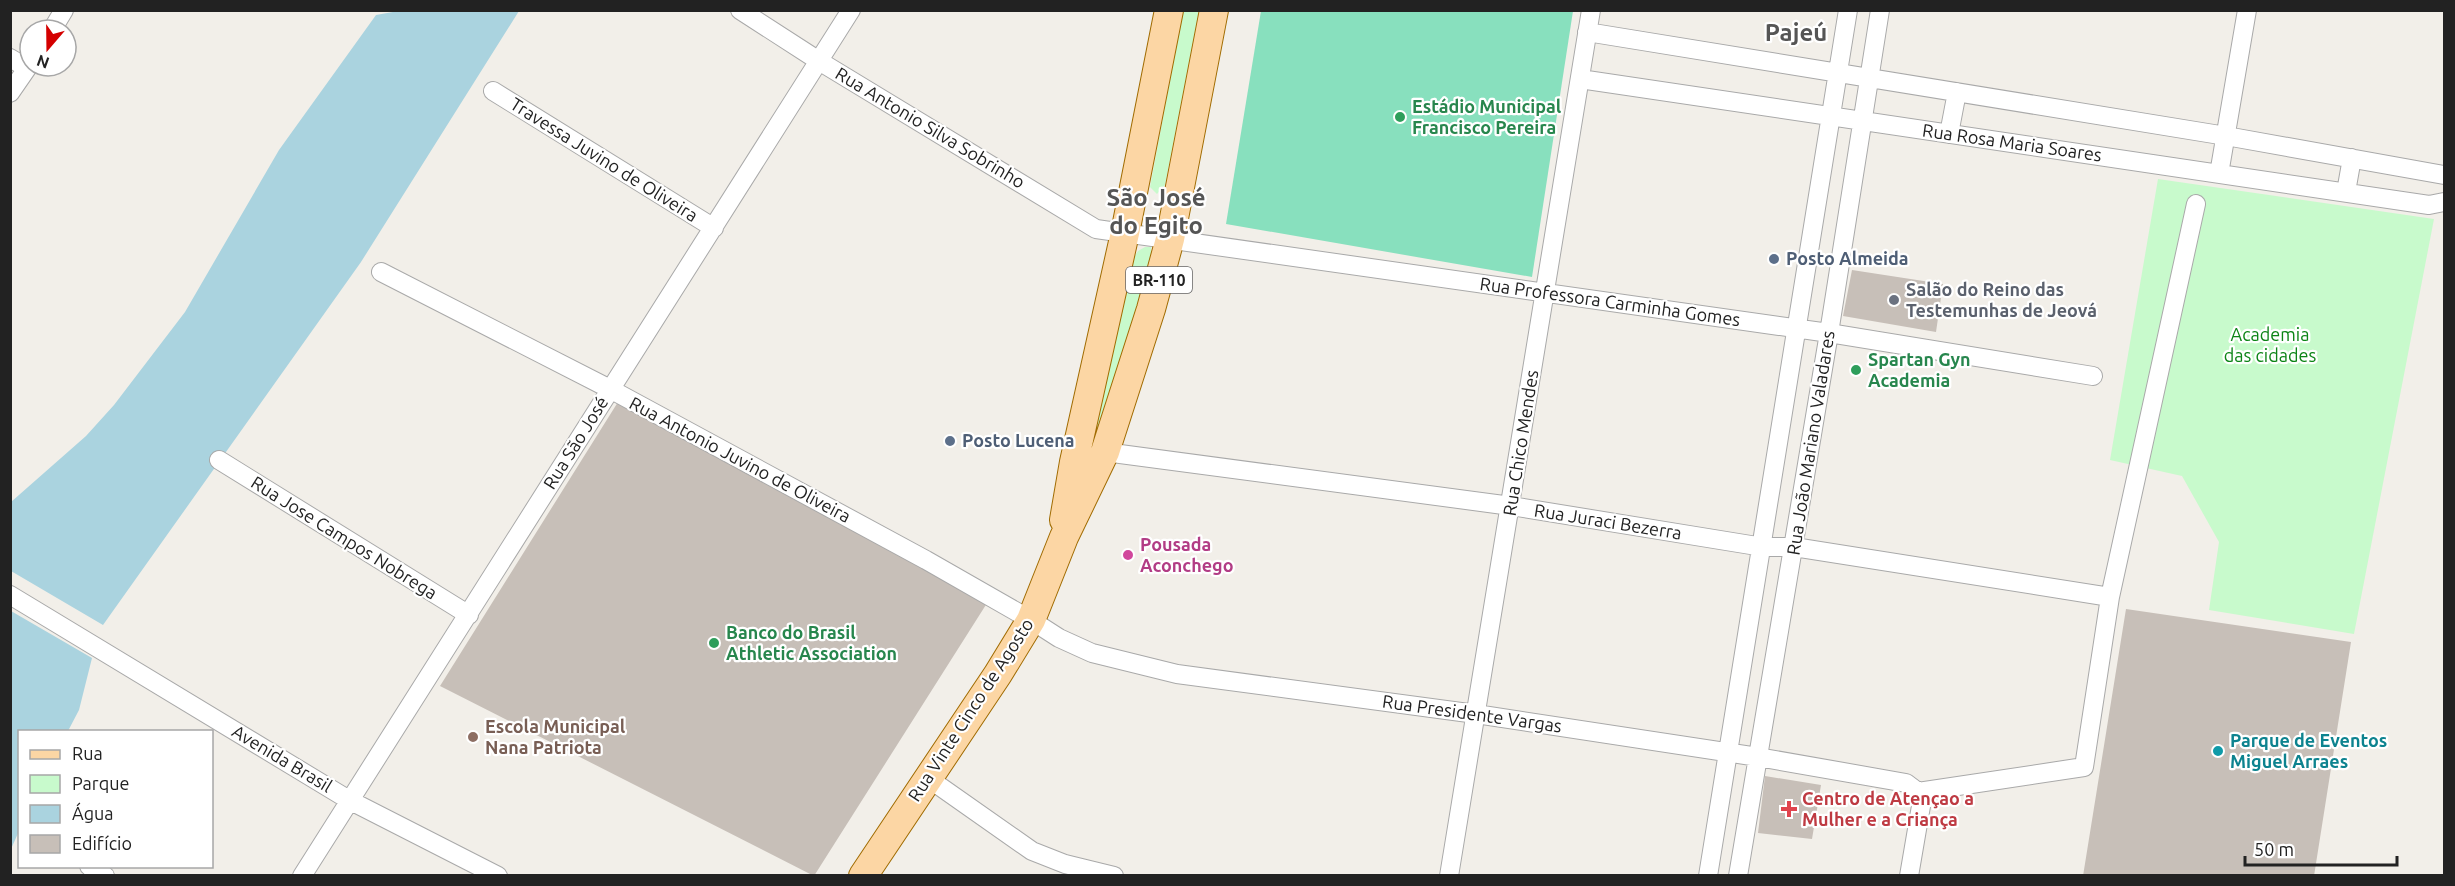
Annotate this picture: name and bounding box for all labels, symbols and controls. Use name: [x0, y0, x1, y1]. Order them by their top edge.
north arrow: [18, 18, 78, 78]
district label: Pajeú: [1765, 19, 1827, 46]
text: N: [34, 52, 52, 73]
street label: Rua Antonio Silva Sobrinho: [832, 63, 1029, 192]
street label: Travessa Juvino de Oliveira: [507, 93, 702, 225]
place label: Estádio Municipal Francisco Pereira: [1412, 96, 1562, 137]
marker: Estádio Municipal Francisco Pereira: [1393, 110, 1407, 124]
street label: Rua Rosa Maria Soares: [1921, 120, 2103, 165]
district label: São José do Egito: [1106, 184, 1206, 239]
place label: Posto Almeida: [1786, 248, 1909, 268]
marker: Posto Almeida: [1767, 252, 1781, 266]
road number: BR-110: [1126, 267, 1192, 293]
street label: Rua Professora Carminha Gomes: [1479, 273, 1742, 329]
place label: Salão do Reino das Testemunhas de Jeová: [1906, 279, 2097, 320]
marker: Salão do Reino das Testemunhas de Jeová: [1887, 293, 1901, 307]
park label: Academia das cidades: [2224, 324, 2316, 365]
street label: Rua João Mariano Valadares: [1782, 329, 1838, 557]
place label: Spartan Gyn Academia: [1868, 349, 1971, 390]
marker: Spartan Gyn Academia: [1849, 363, 1863, 377]
street label: Rua Chico Mendes: [1499, 368, 1541, 517]
street label: Rua São José: [539, 392, 612, 492]
street label: Rua Antonio Juvino de Oliveira: [626, 392, 854, 526]
place label: Posto Lucena: [962, 430, 1075, 450]
marker: Posto Lucena: [943, 434, 957, 448]
street label: Rua Jose Campos Nobrega: [248, 472, 441, 603]
street label: Rua Juraci Bezerra: [1533, 499, 1683, 543]
place label: Pousada Aconchego: [1140, 534, 1234, 575]
marker: Pousada Aconchego: [1121, 548, 1135, 562]
street label: Rua Vinte Cinco de Agosto: [904, 614, 1037, 805]
place label: Banco do Brasil Athletic Association: [726, 622, 897, 663]
marker: Banco do Brasil Athletic Association: [707, 636, 721, 650]
street label: Rua Presidente Vargas: [1381, 691, 1563, 736]
place label: Escola Municipal Nana Patriota: [485, 716, 626, 757]
street label: Avenida Brasil: [229, 720, 336, 796]
legend: [18, 730, 213, 868]
marker: Escola Municipal Nana Patriota: [466, 730, 480, 744]
place label: Parque de Eventos Miguel Arraes: [2230, 730, 2387, 771]
text: Rua: [72, 743, 103, 763]
marker: Parque de Eventos Miguel Arraes: [2211, 744, 2225, 758]
text: Parque: [72, 773, 129, 793]
place label: Centro de Atençao a Mulher e a Criança: [1802, 788, 1974, 830]
marker: Centro de Atençao a Mulher e a Criança: [1780, 800, 1798, 818]
text: Água: [72, 802, 114, 823]
scale bar: [2245, 829, 2396, 867]
text: Edifício: [72, 833, 132, 853]
text: 50 m: [2254, 839, 2294, 859]

